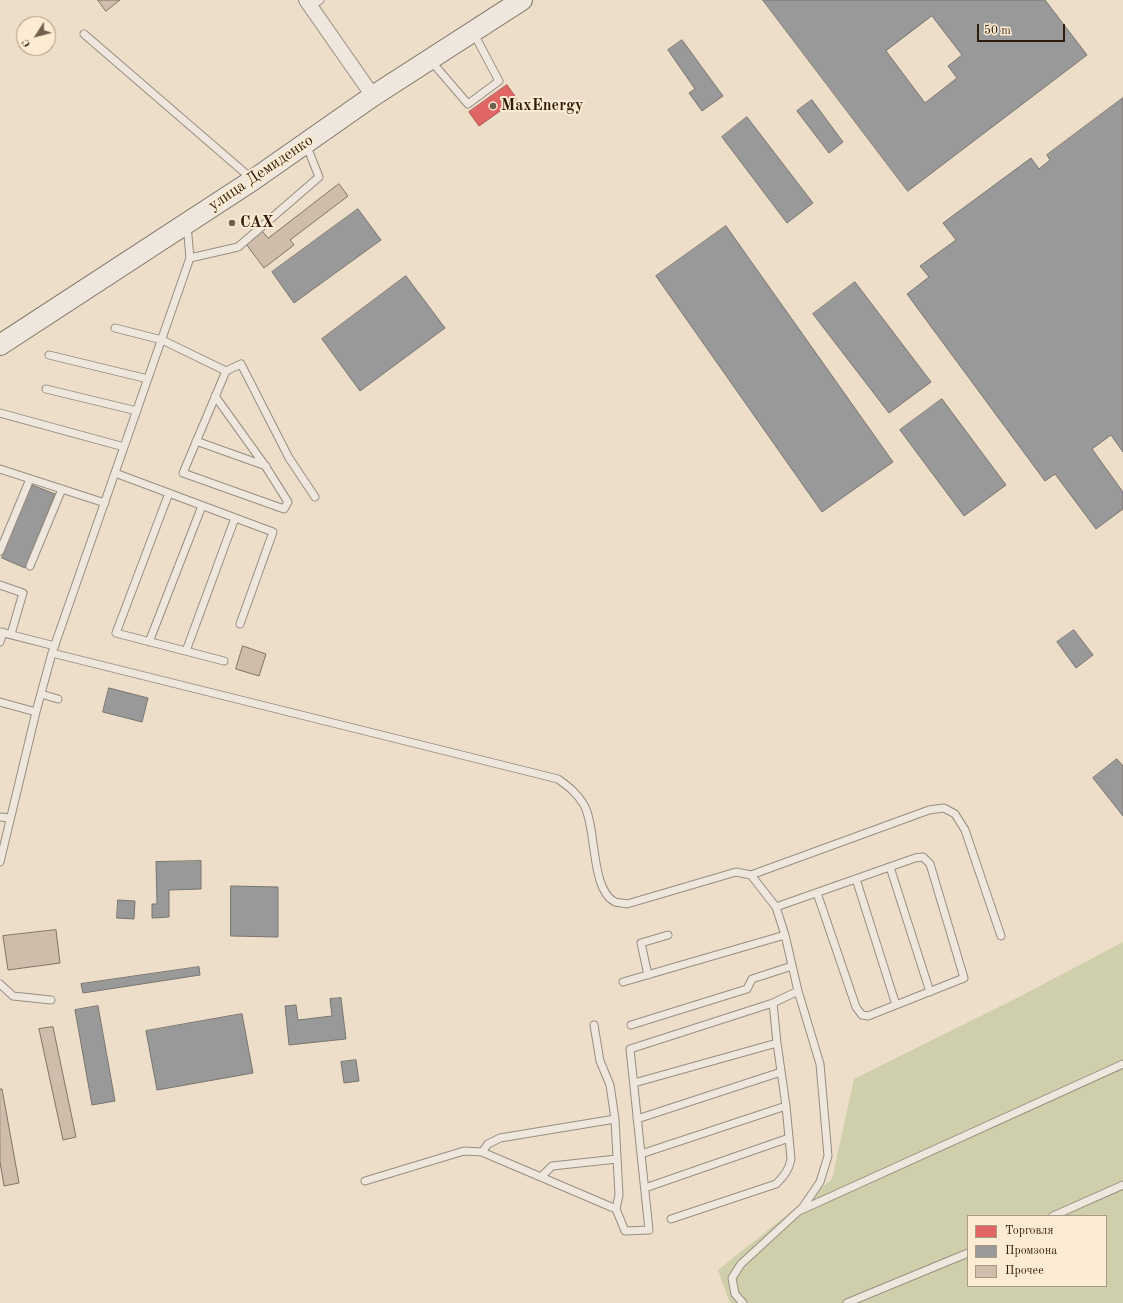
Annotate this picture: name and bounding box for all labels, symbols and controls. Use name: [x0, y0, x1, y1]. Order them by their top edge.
north arrow: [16, 16, 56, 56]
scale bar: [979, 16, 1067, 42]
text: 50 m: [984, 25, 1011, 37]
text: С: [20, 37, 33, 49]
place label: MaxEnergy: [501, 96, 583, 116]
marker: MaxEnergy: [488, 101, 498, 111]
street label: улица Демиденко: [205, 131, 317, 215]
place label: САХ: [240, 213, 274, 233]
marker: САХ: [227, 218, 237, 228]
legend: [967, 1215, 1107, 1287]
text: Торговля: [1005, 1225, 1054, 1237]
text: Промзона: [1005, 1245, 1057, 1257]
text: Прочее: [1005, 1265, 1044, 1277]

